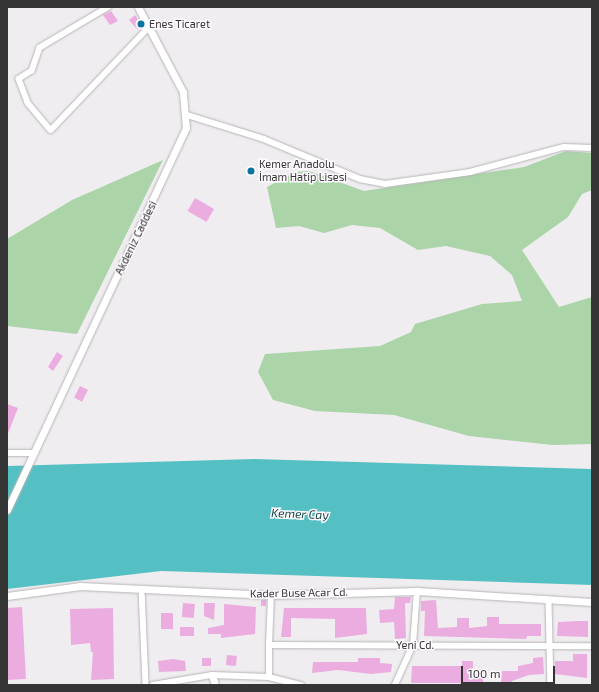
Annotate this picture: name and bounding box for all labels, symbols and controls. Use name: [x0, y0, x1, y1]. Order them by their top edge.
place label: Enes Ticaret: [149, 17, 210, 31]
marker: Enes Ticaret: [136, 19, 146, 29]
place label: Kemer Anadolu İmam Hatip Lisesi: [259, 158, 347, 184]
marker: Kemer Anadolu İmam Hatip Lisesi: [246, 166, 256, 176]
street label: Akdeniz Caddesi: [112, 199, 160, 277]
water label: Kemer Cay: [271, 506, 329, 522]
street label: Kader Buse Acar Cd.: [249, 586, 349, 600]
street label: Yeni Cd.: [396, 638, 434, 652]
scale bar: [463, 658, 557, 684]
text: 100 m: [468, 666, 500, 680]

